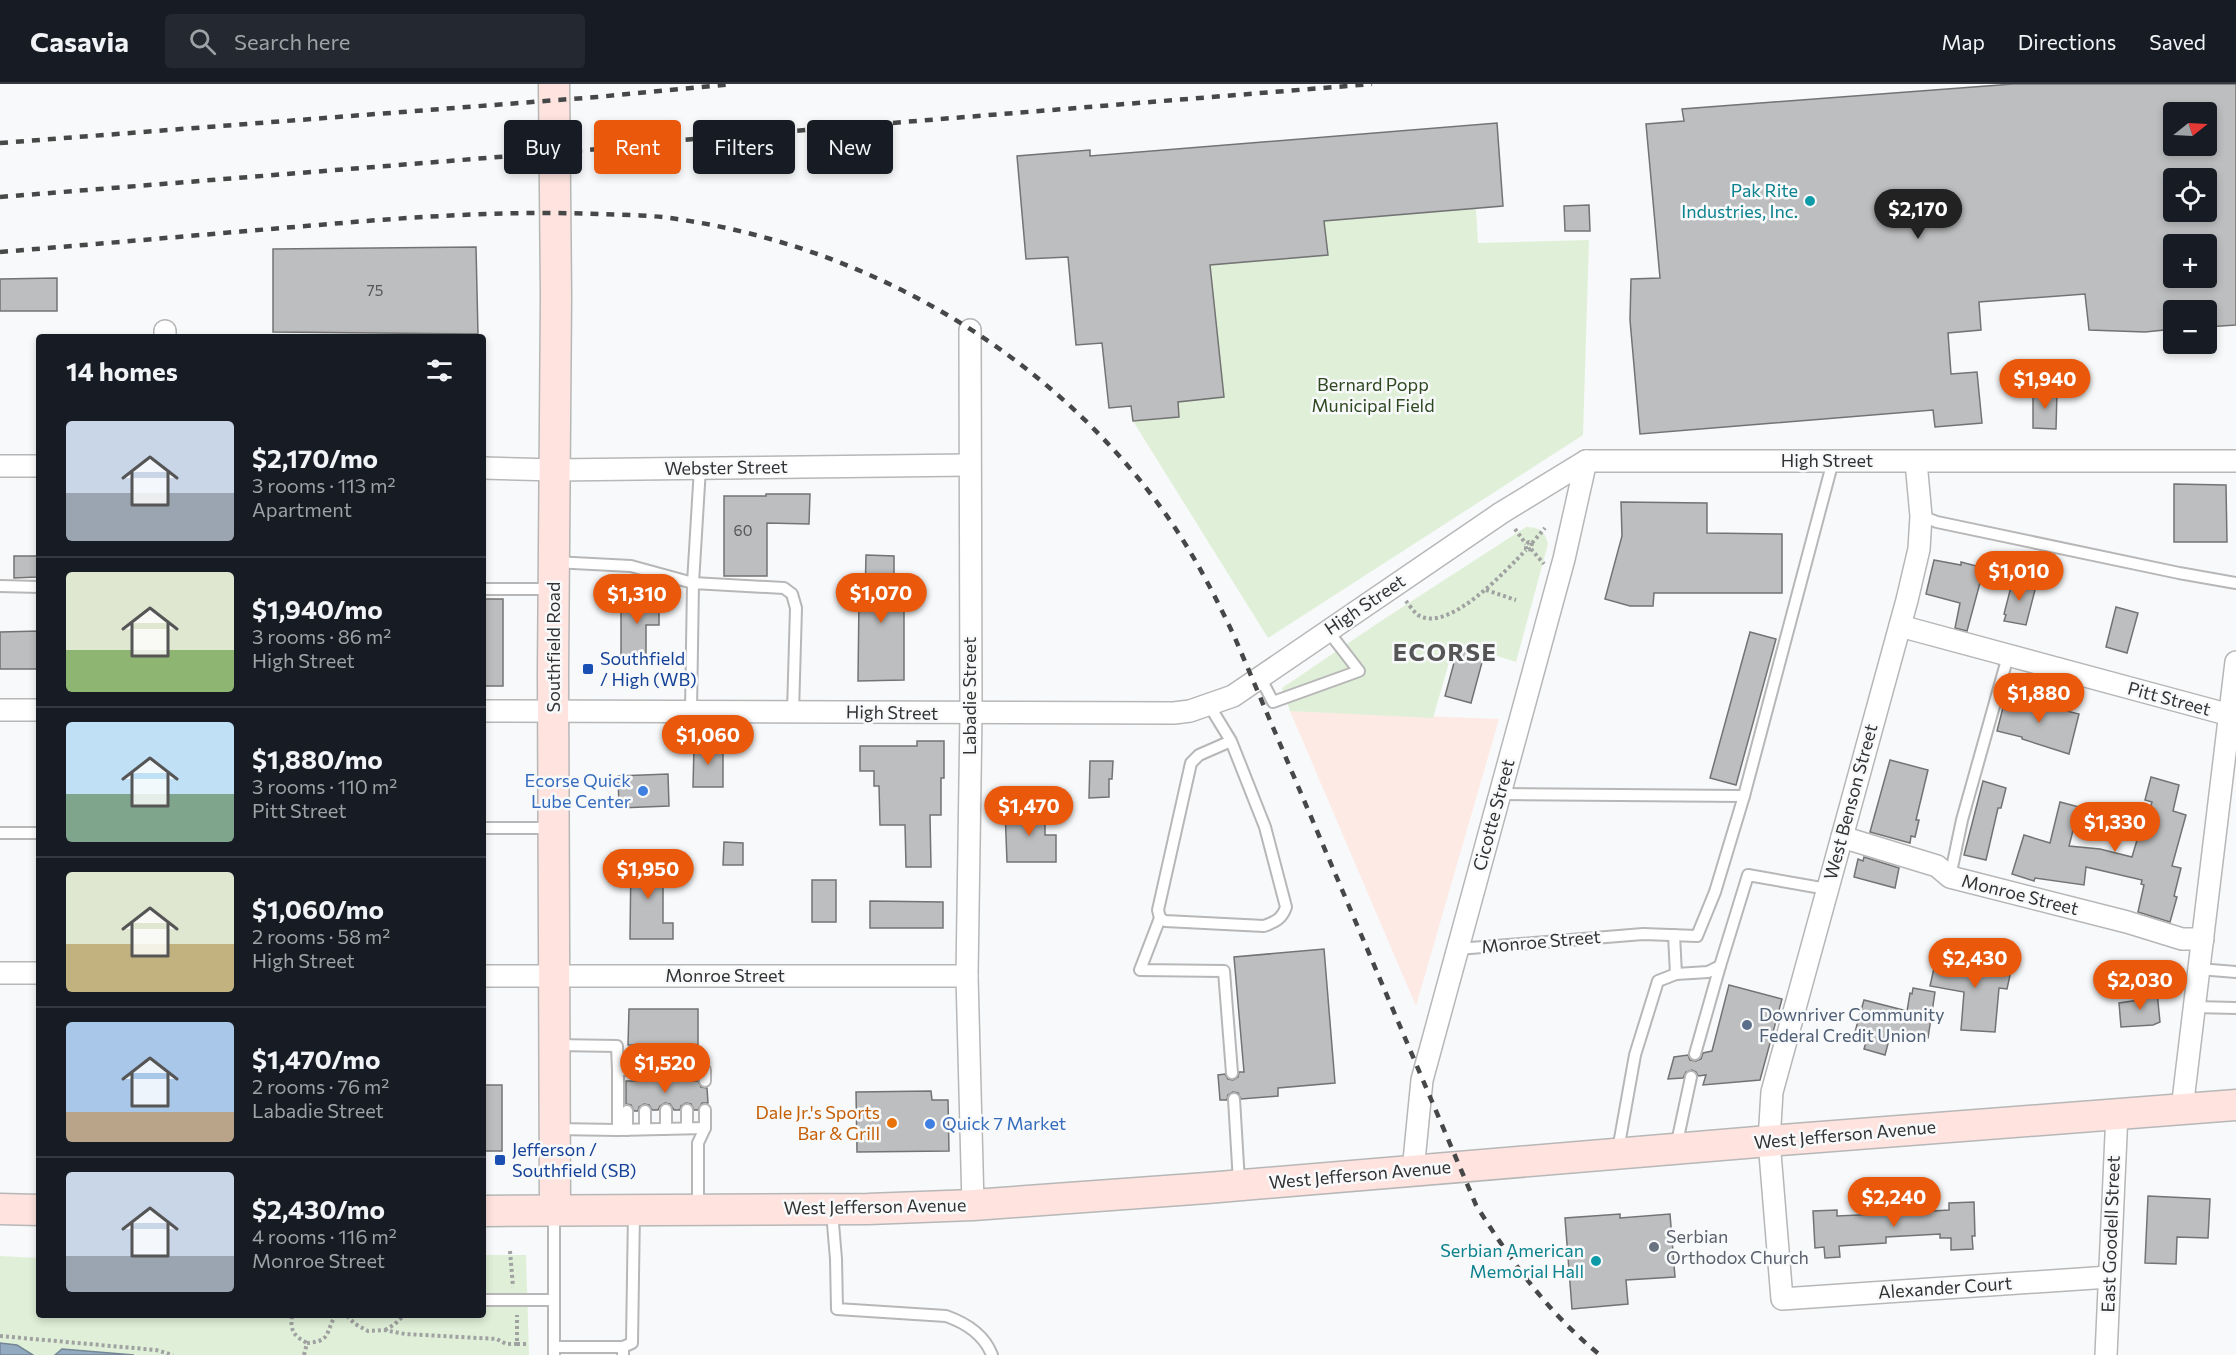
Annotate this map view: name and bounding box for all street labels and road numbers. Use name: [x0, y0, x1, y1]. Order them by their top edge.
street label: High Street: [1781, 449, 1873, 471]
street label: Webster Street: [664, 455, 788, 479]
street label: High Street: [1320, 569, 1409, 639]
street label: Southfield Road: [542, 582, 564, 712]
street label: Labadie Street: [958, 637, 980, 755]
street label: Pitt Street: [2125, 676, 2213, 720]
street label: High Street: [846, 700, 938, 724]
street label: West Benson Street: [1819, 721, 1881, 882]
street label: Cicotte Street: [1468, 756, 1519, 873]
street label: Monroe Street: [1959, 869, 2081, 919]
street label: Monroe Street: [1480, 925, 1602, 957]
street label: Monroe Street: [665, 964, 785, 986]
street label: West Jefferson Avenue: [1753, 1115, 1937, 1153]
street label: West Jefferson Avenue: [1268, 1155, 1452, 1193]
street label: East Goodell Street: [2096, 1155, 2124, 1313]
street label: West Jefferson Avenue: [783, 1193, 966, 1219]
street label: Alexander Court: [1877, 1271, 2013, 1303]

